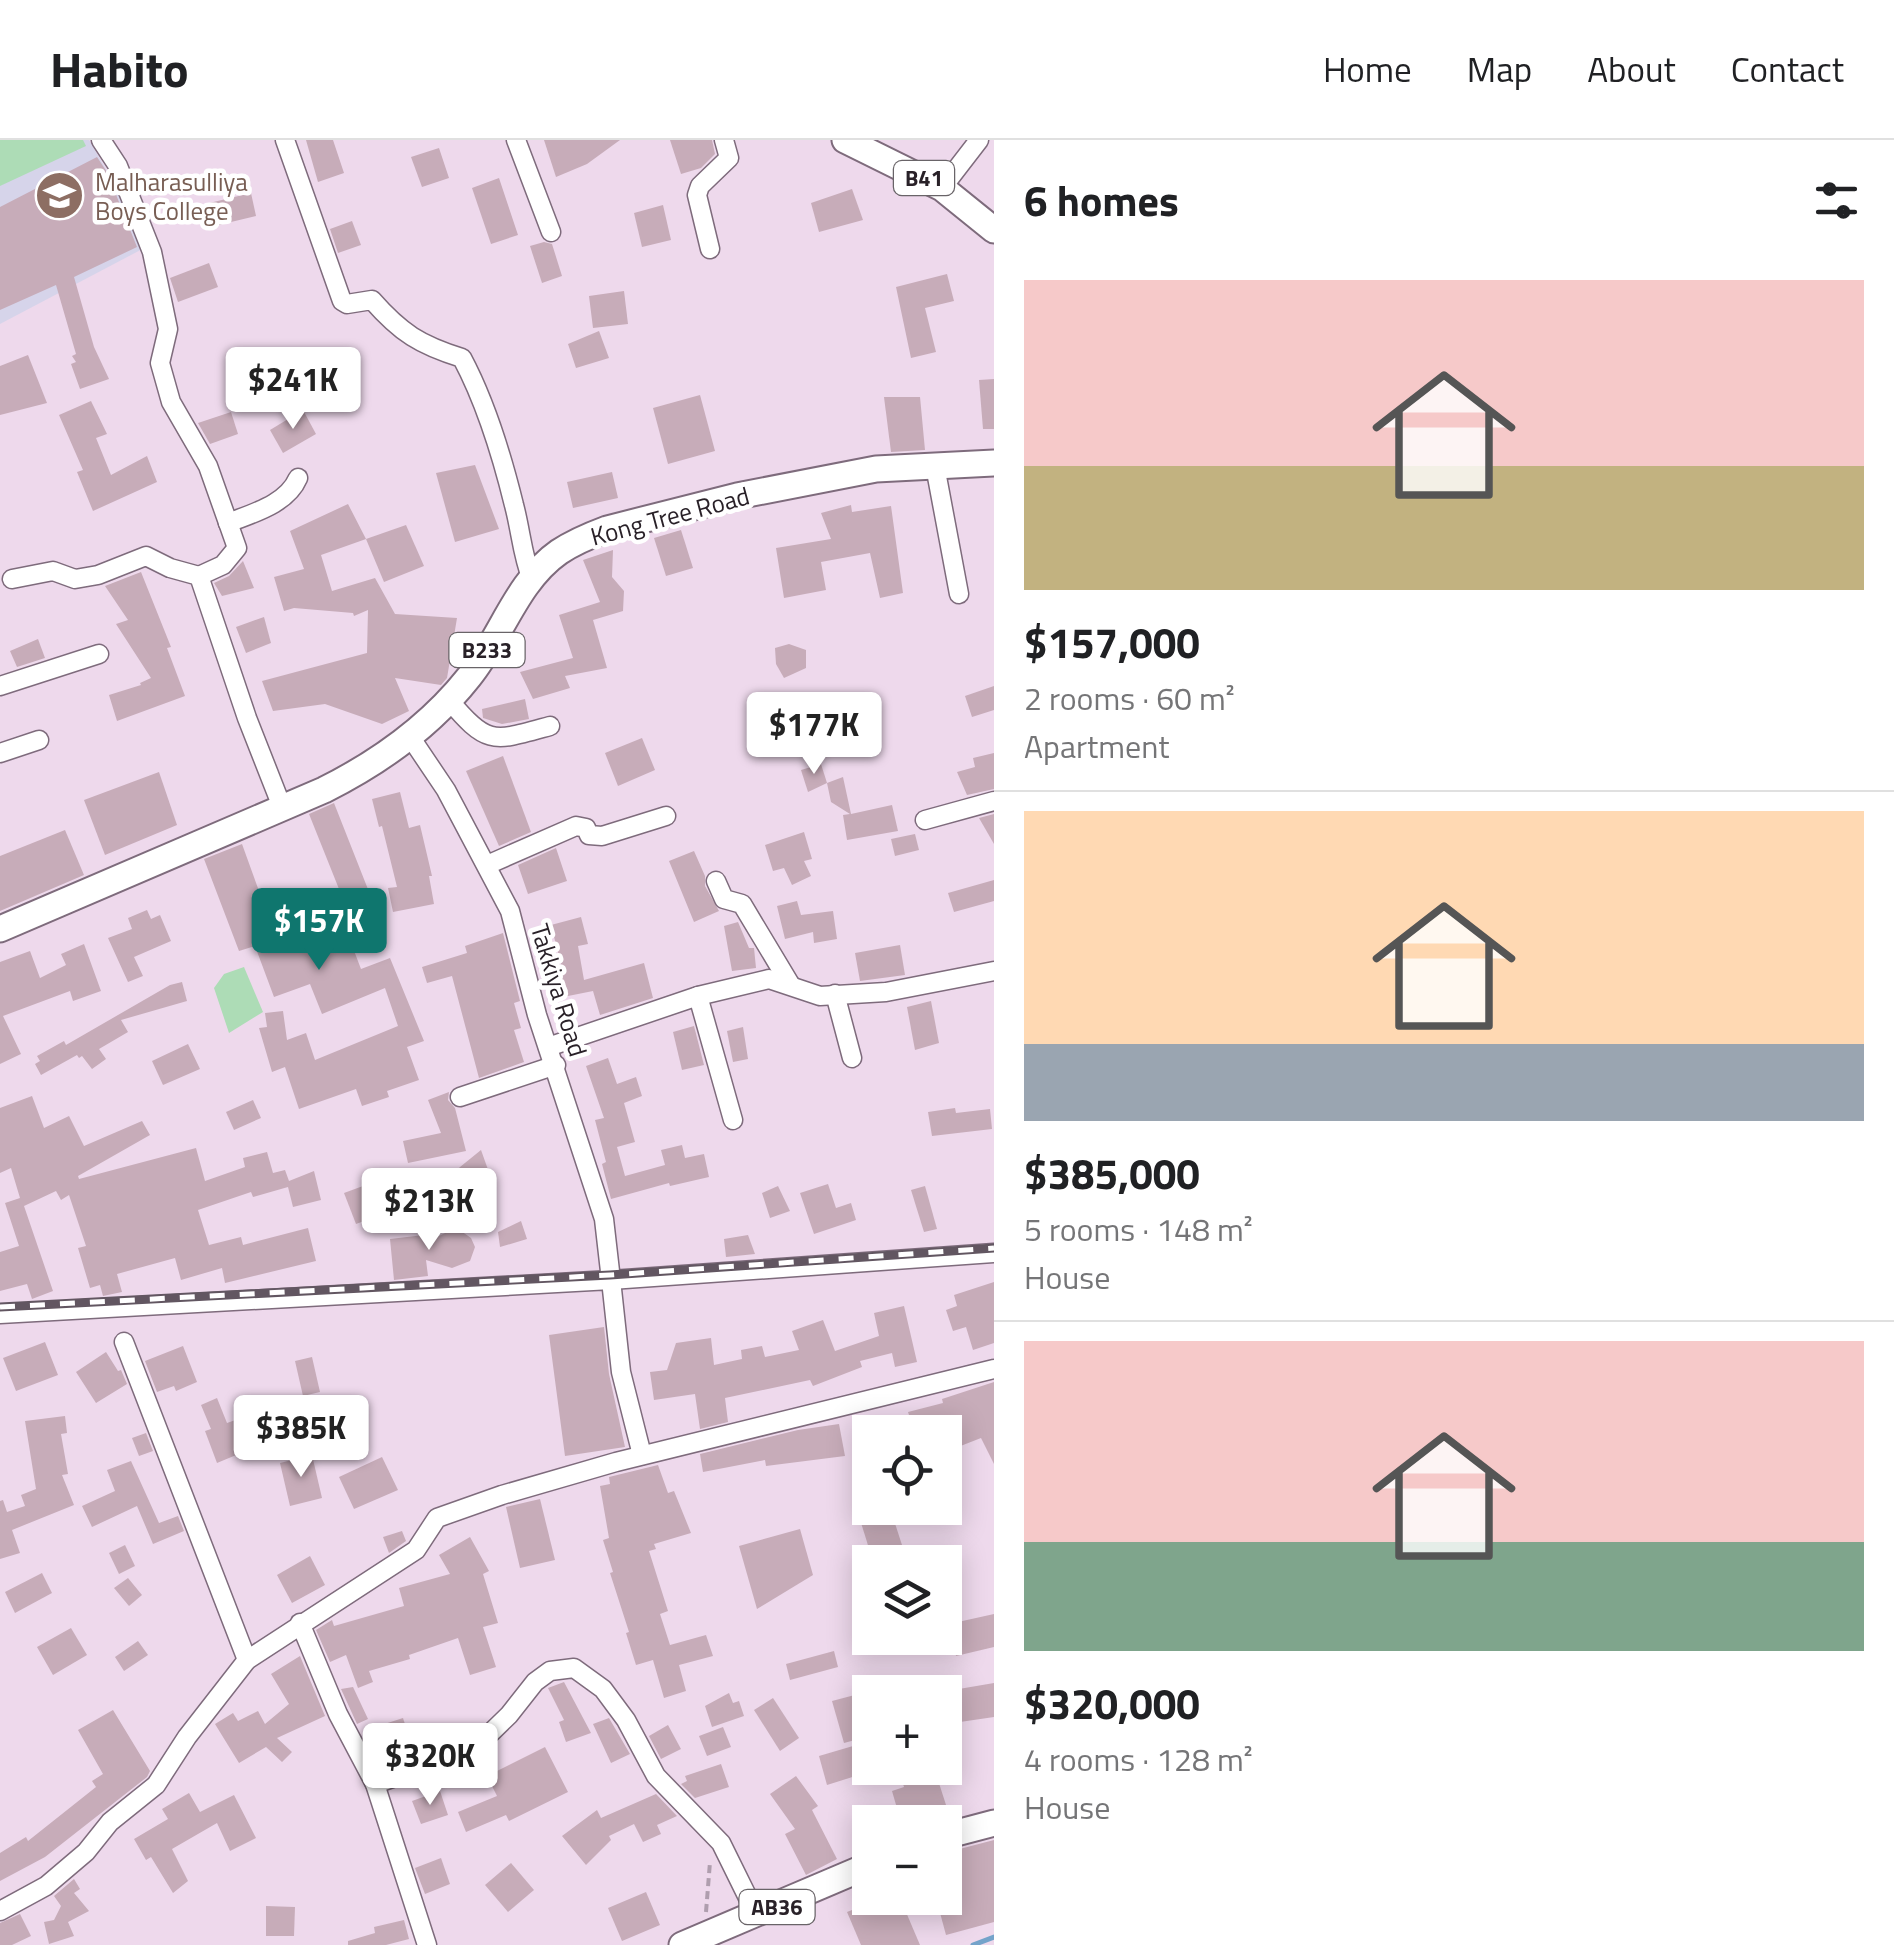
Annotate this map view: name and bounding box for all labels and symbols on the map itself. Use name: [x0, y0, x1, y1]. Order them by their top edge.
road number: B41: [894, 161, 954, 195]
place label: Malharasulliya Boys College: [95, 163, 248, 230]
school or university icon: Malharasulliya Boys College: [34, 170, 86, 222]
pin: $241K: [223, 347, 363, 432]
street label: Kong Tree Road: [586, 477, 754, 555]
road number: B233: [450, 633, 524, 667]
pin: $177K: [744, 692, 884, 777]
pin: $157K: [249, 888, 389, 973]
street label: Takkiya Road: [521, 919, 597, 1061]
pin: $213K: [359, 1168, 499, 1253]
pin: $385K: [231, 1395, 371, 1480]
pin: $320K: [360, 1723, 500, 1808]
road number: AB36: [740, 1890, 814, 1924]

